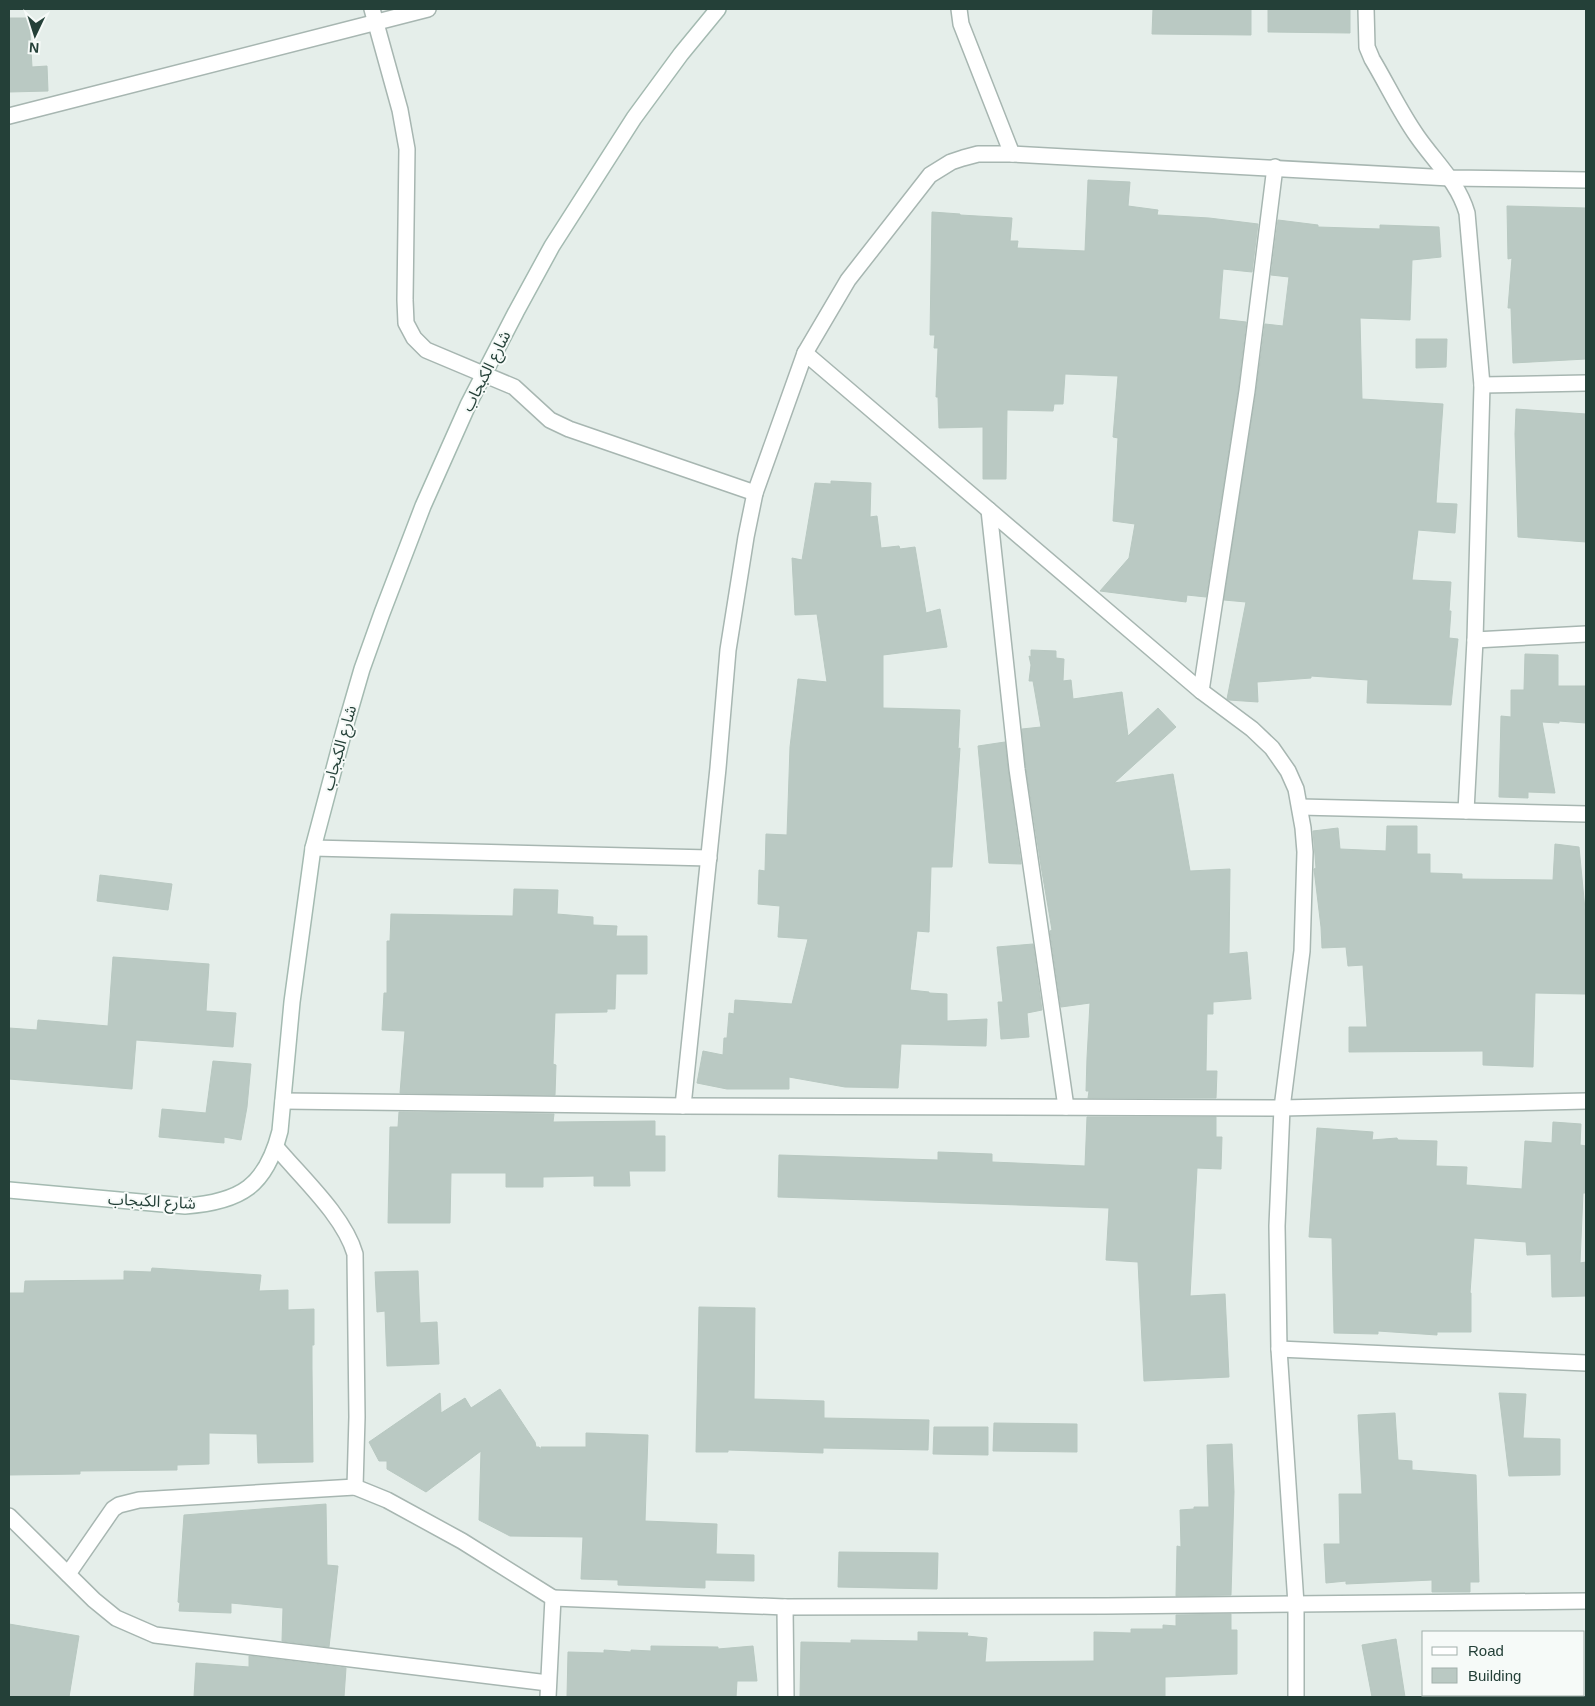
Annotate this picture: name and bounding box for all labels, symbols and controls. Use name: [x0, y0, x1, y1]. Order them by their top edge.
north arrow: [10, 10, 60, 60]
text: N: [28, 40, 40, 56]
street label: شارع الكبجاب: [458, 328, 517, 416]
street label: شارع الكبجاب: [319, 703, 363, 794]
street label: شارع الكبجاب: [107, 1190, 196, 1216]
legend: [1422, 1631, 1585, 1696]
text: Road: [1468, 1642, 1504, 1659]
text: Building: [1468, 1667, 1521, 1684]

